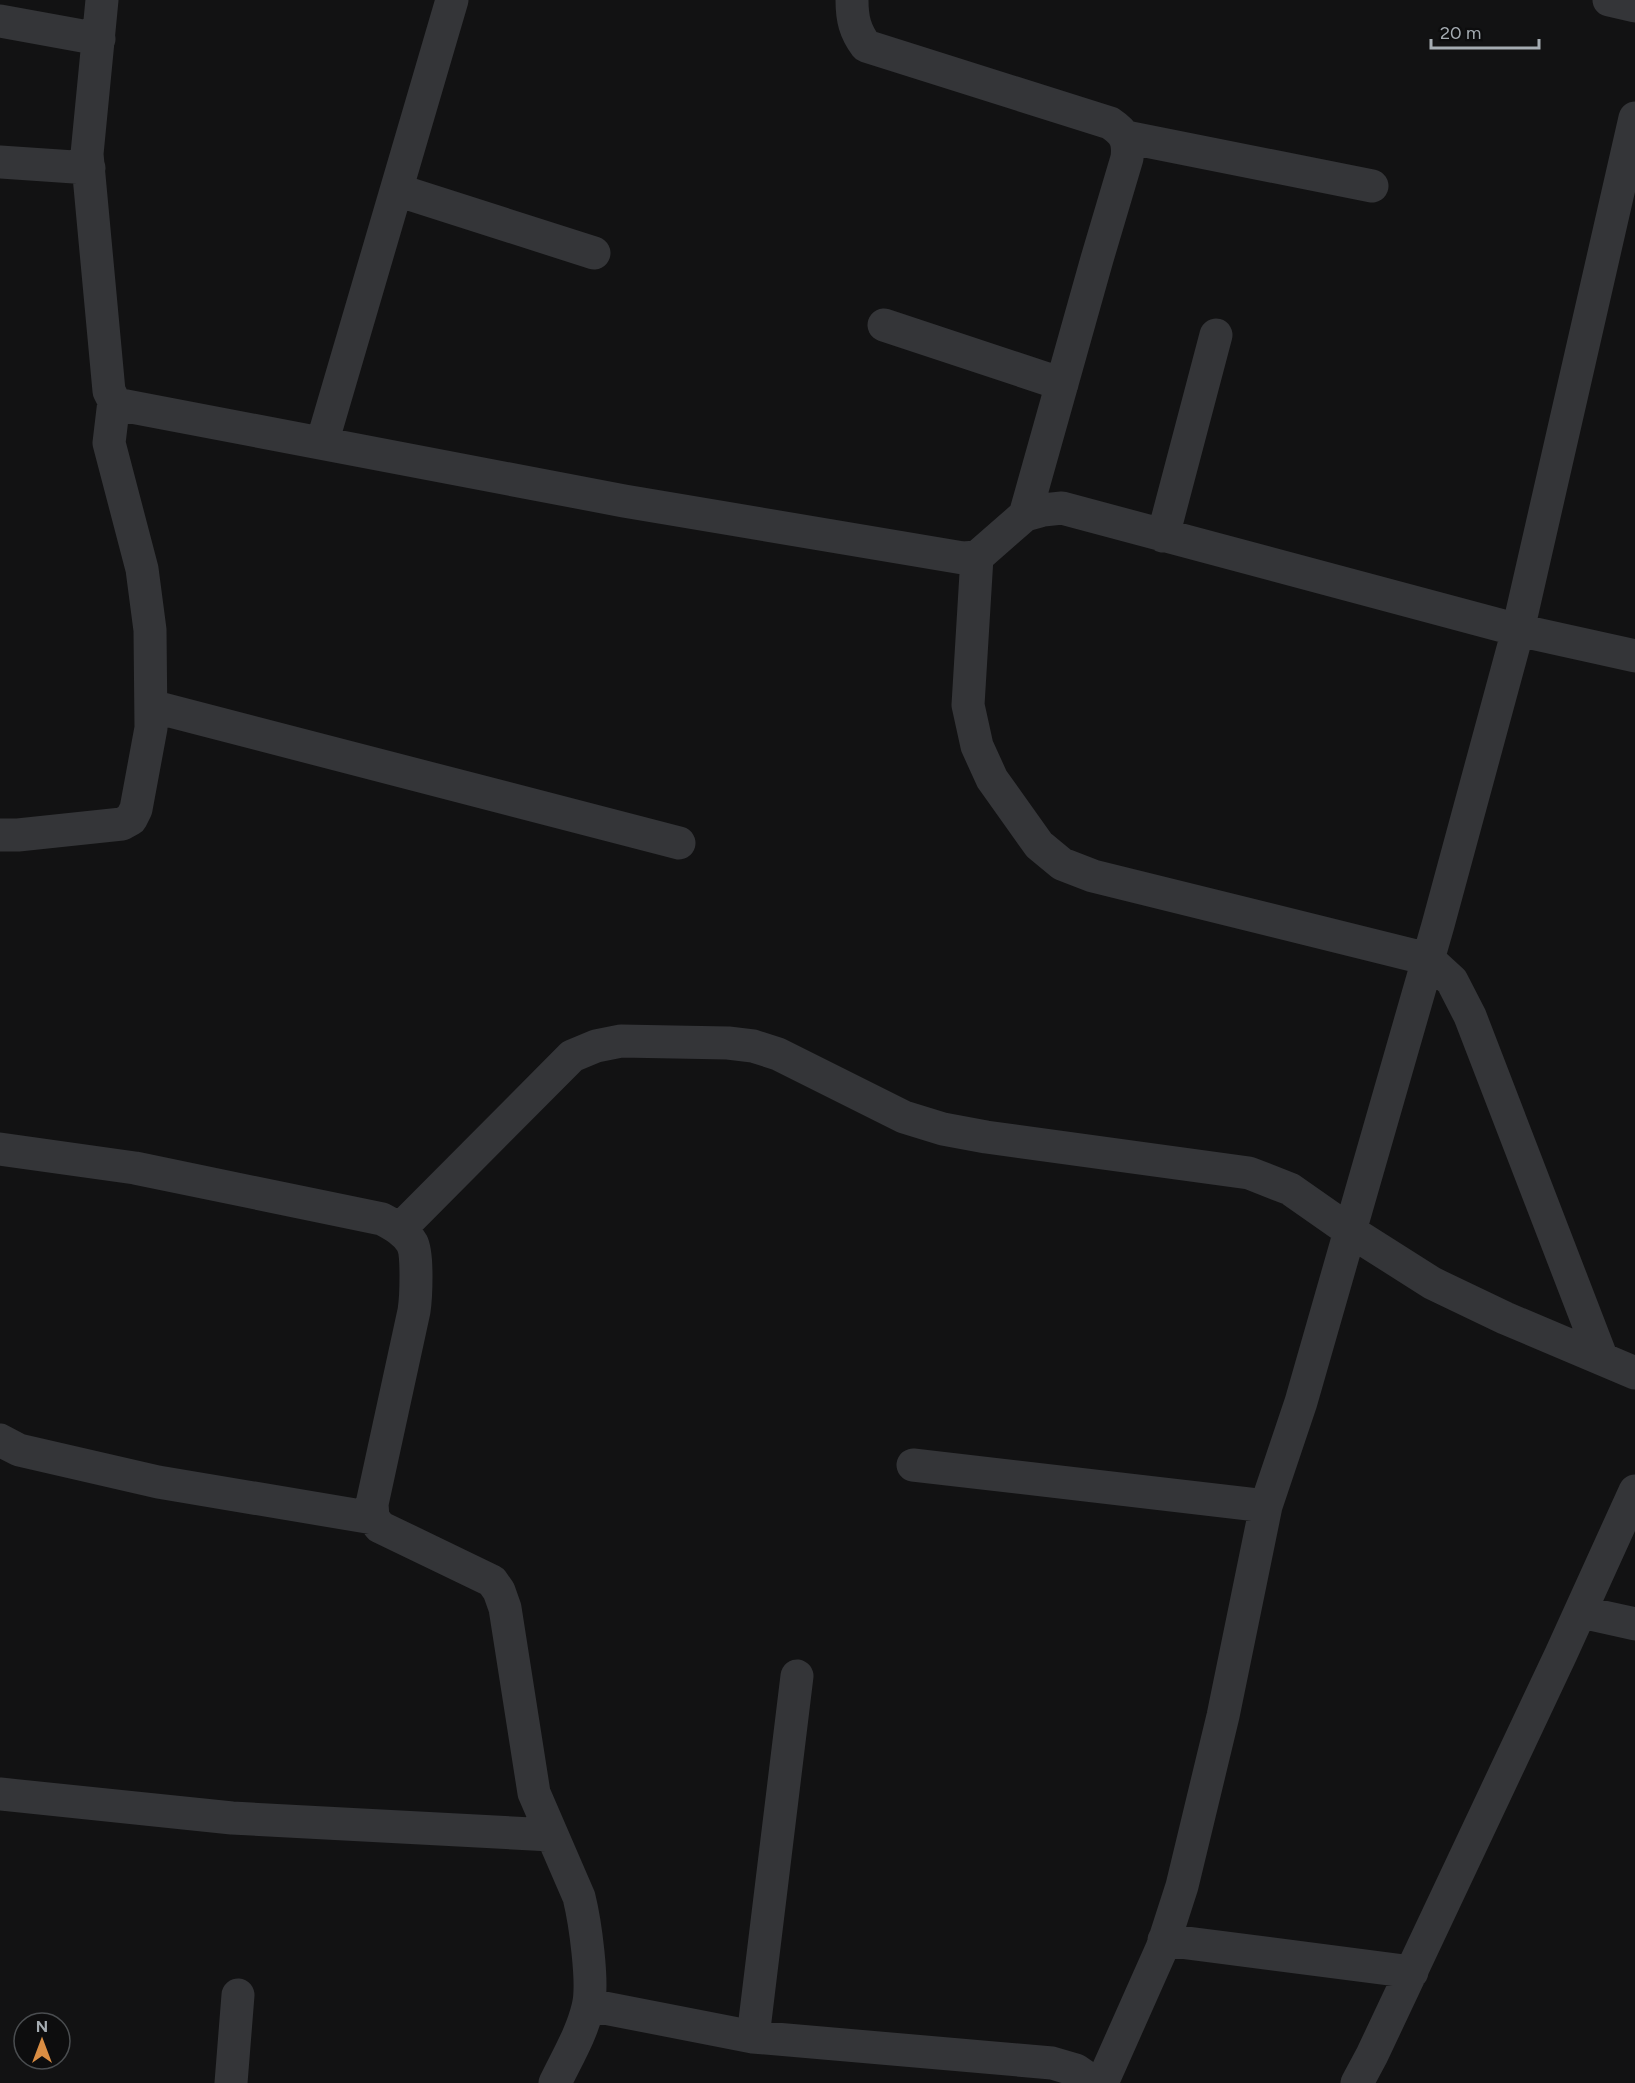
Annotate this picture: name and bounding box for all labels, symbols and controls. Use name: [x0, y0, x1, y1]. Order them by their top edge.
scale bar: [1431, 12, 1539, 50]
text: 20 m: [1440, 22, 1481, 44]
north arrow: [12, 2011, 72, 2071]
text: N: [36, 2017, 48, 2036]

